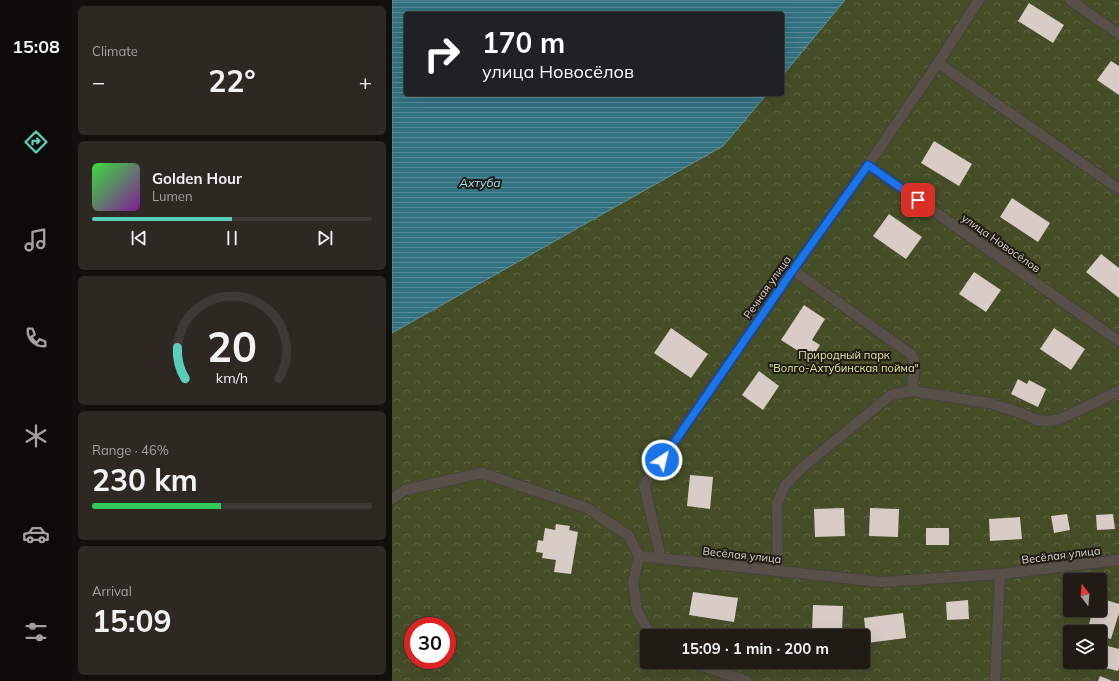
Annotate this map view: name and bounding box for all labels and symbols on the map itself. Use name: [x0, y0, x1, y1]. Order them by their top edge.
water label: Ахтуба: [458, 175, 501, 190]
pin: [901, 183, 935, 217]
street label: улица Новосёлов: [959, 211, 1043, 275]
street label: Речная улица: [740, 253, 794, 321]
park label: Природный парк "Волго-Ахтубинская пойма": [769, 348, 919, 375]
position arrow: [641, 439, 683, 481]
street label: Весёлая улица: [1021, 543, 1101, 567]
street label: Весёлая улица: [702, 544, 782, 566]
north arrow: [1063, 573, 1107, 617]
speed limit sign: 30: [404, 617, 456, 669]

